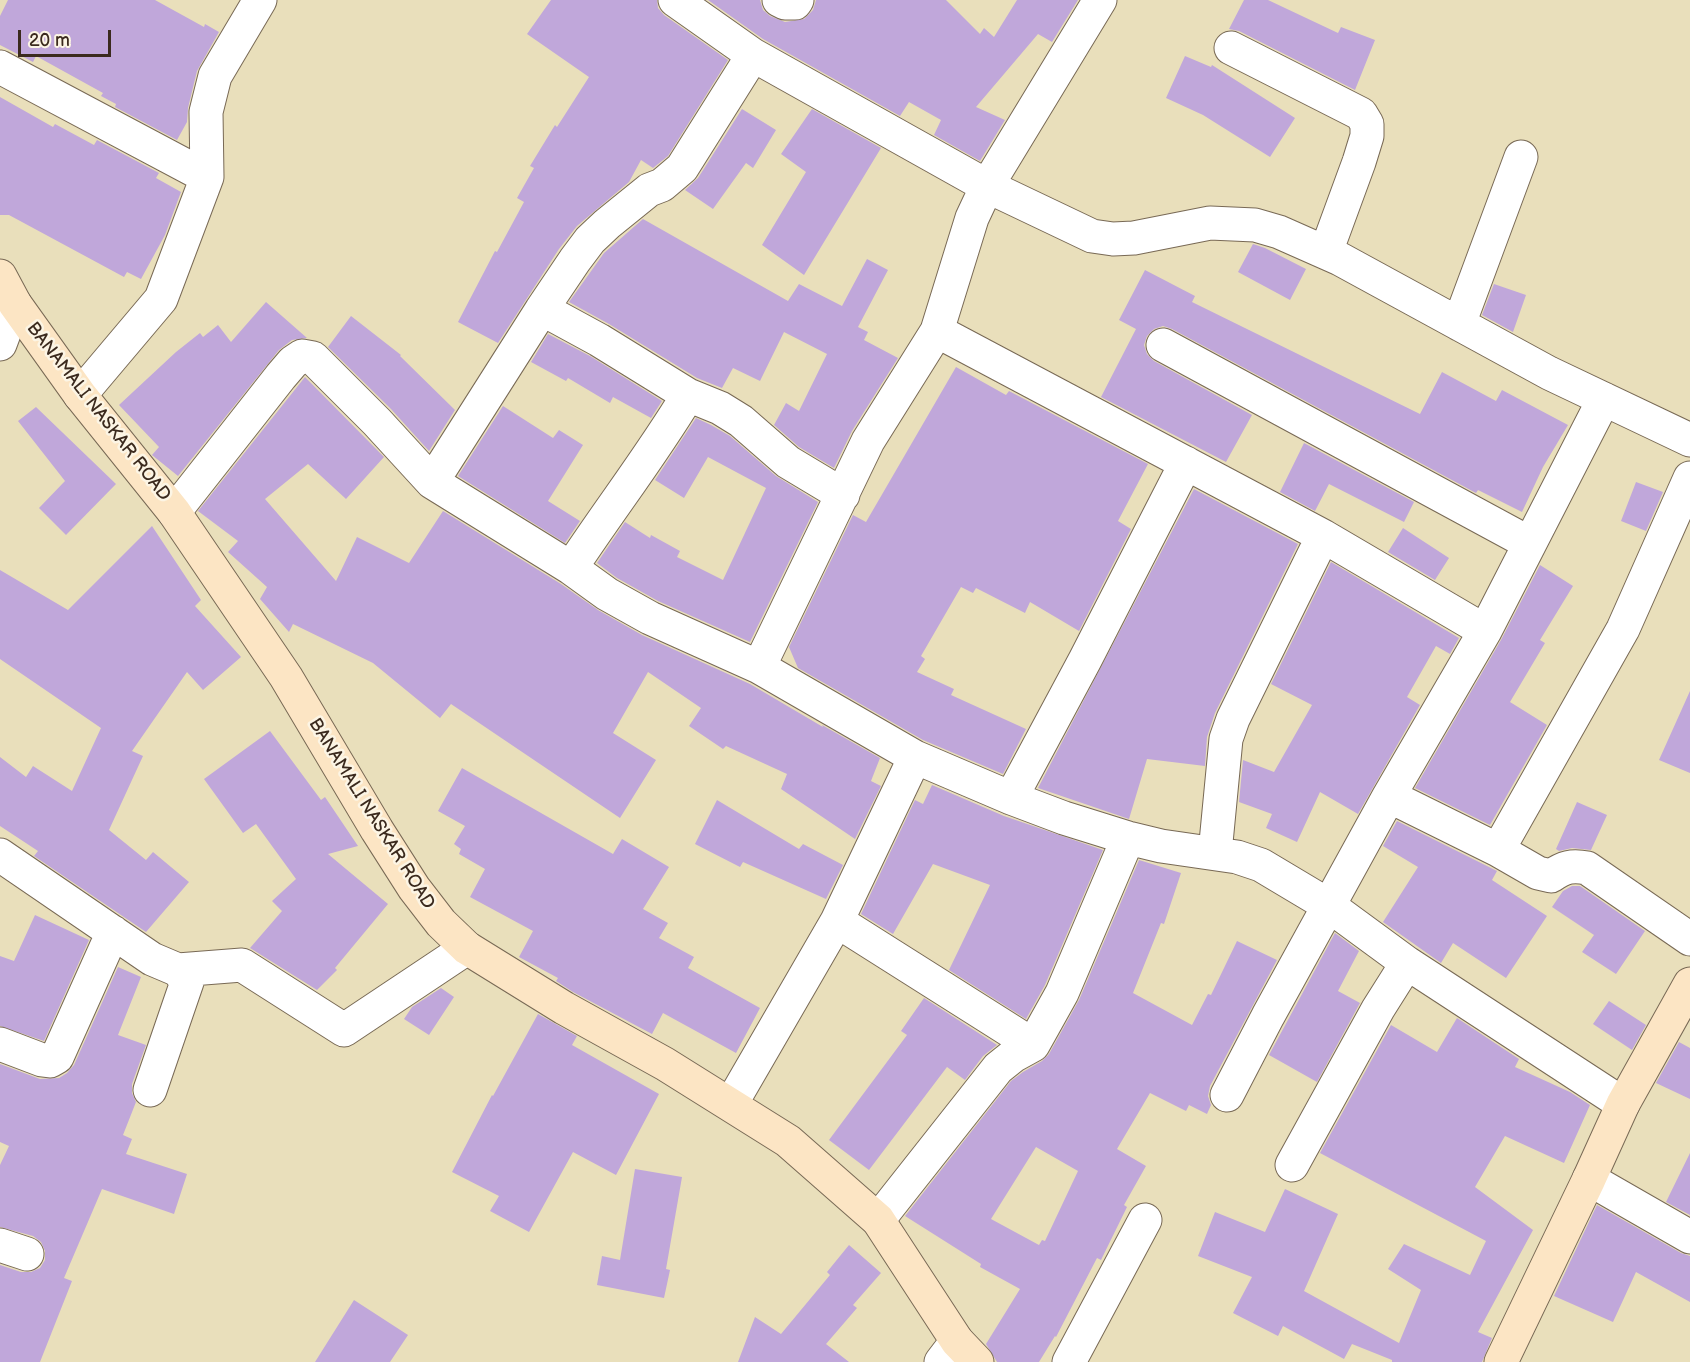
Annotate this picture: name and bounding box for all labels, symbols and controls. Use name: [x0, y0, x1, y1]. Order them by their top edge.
scale bar: [21, 18, 114, 56]
text: 20 m: [29, 30, 70, 51]
street label: BANAMALI NASKAR ROAD: [21, 318, 175, 506]
street label: BANAMALI NASKAR ROAD: [303, 715, 439, 913]

